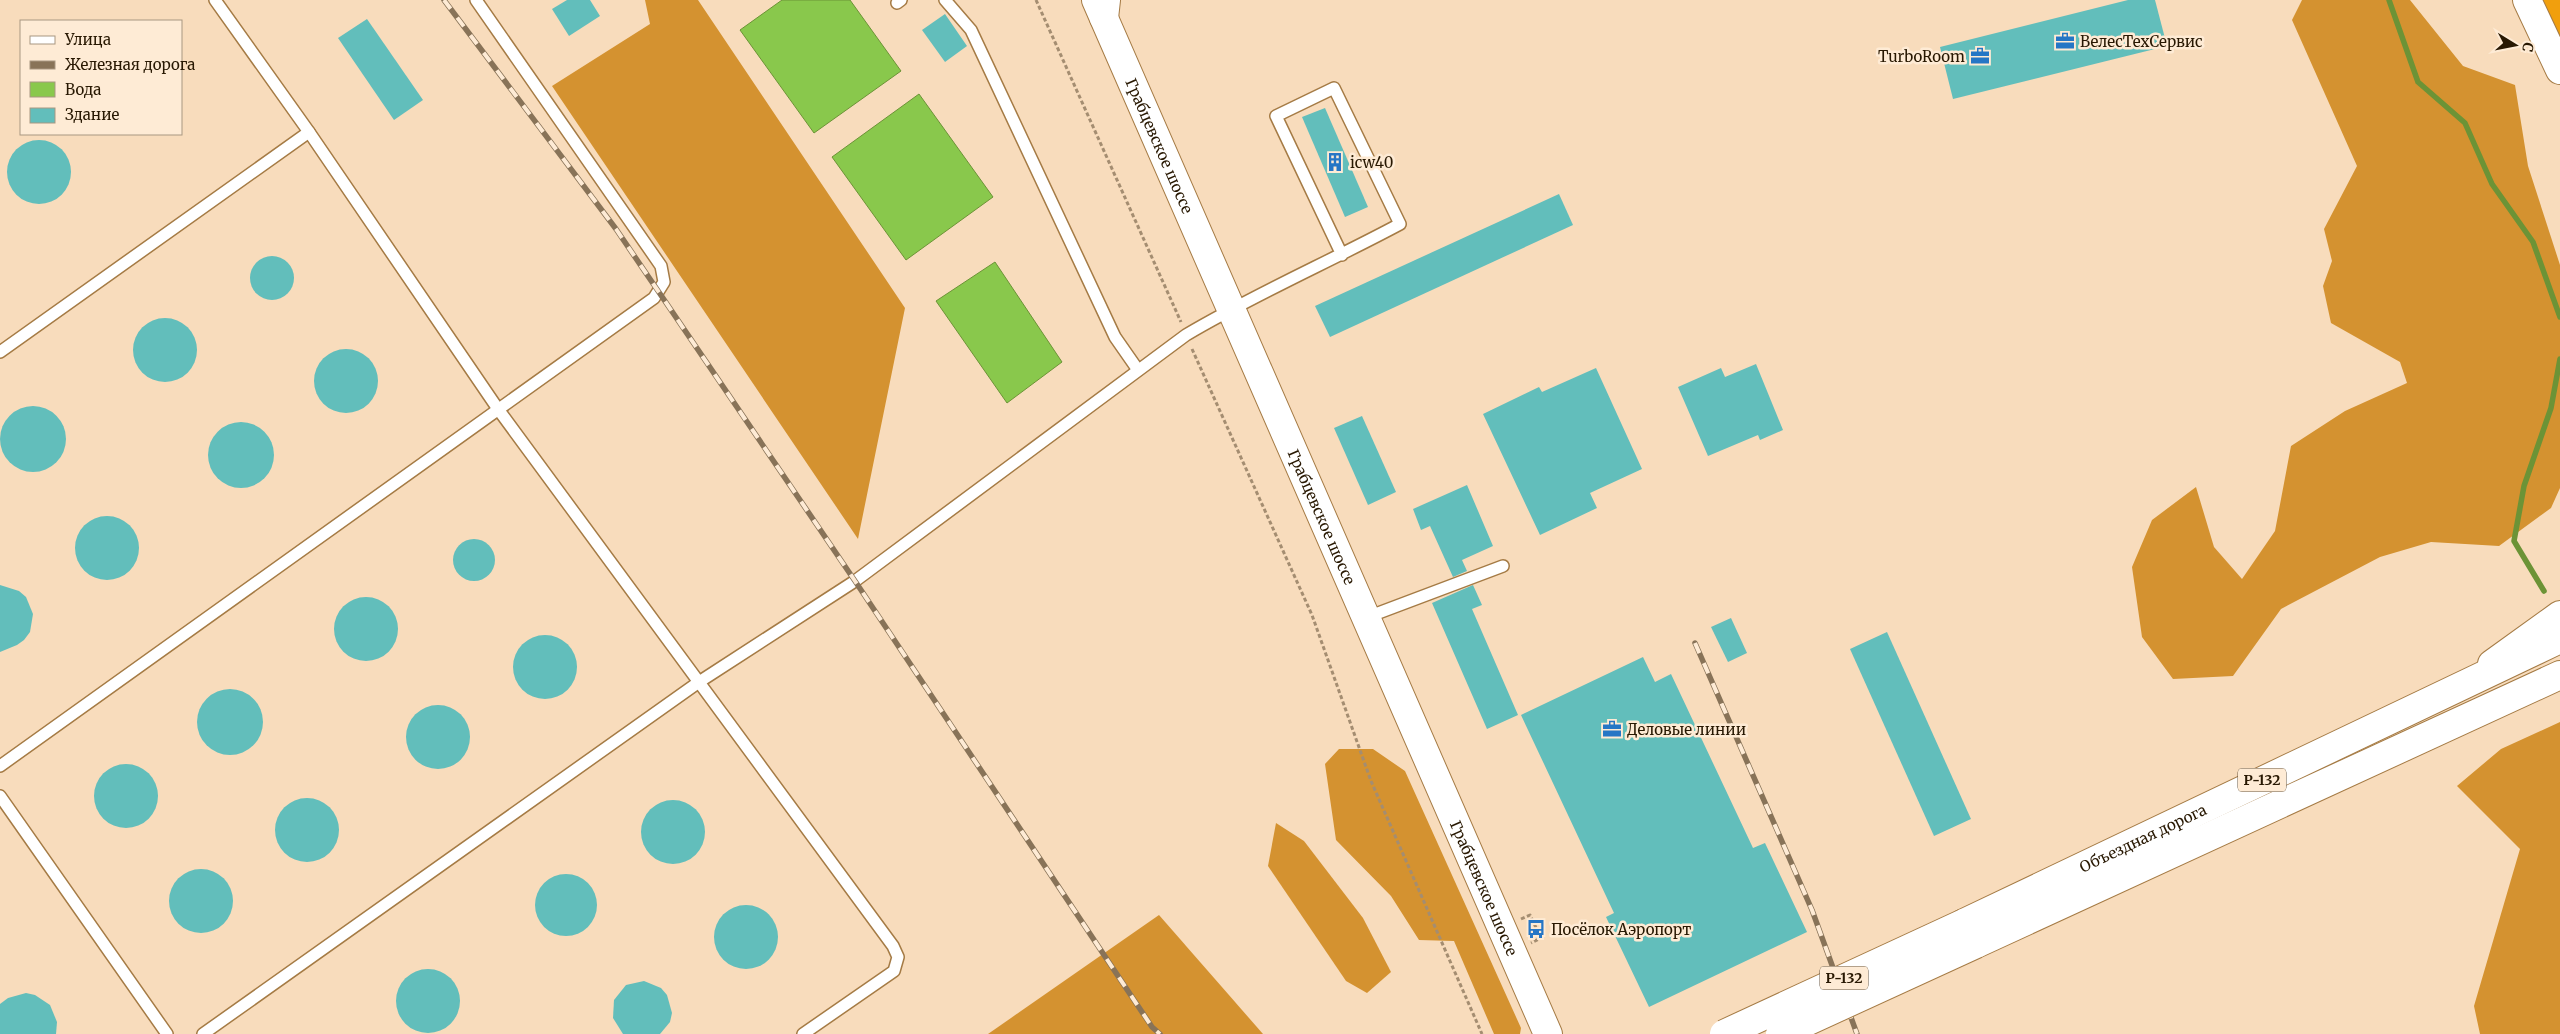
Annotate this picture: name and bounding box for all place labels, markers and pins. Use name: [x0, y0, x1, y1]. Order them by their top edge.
office icon: ВелесТехСервис: [2054, 30, 2076, 52]
place label: ВелесТехСервис: [2080, 32, 2203, 51]
office icon: TurboRoom: [1969, 45, 1991, 67]
place label: TurboRoom: [1878, 47, 1965, 66]
building icon: icw40: [1324, 151, 1346, 173]
place label: icw40: [1350, 153, 1393, 172]
office icon: Деловые линии: [1601, 718, 1623, 740]
place label: Деловые линии: [1627, 720, 1746, 739]
bus stop icon: Посёлок Аэропорт: [1525, 918, 1547, 940]
place label: Посёлок Аэропорт: [1551, 920, 1691, 939]

